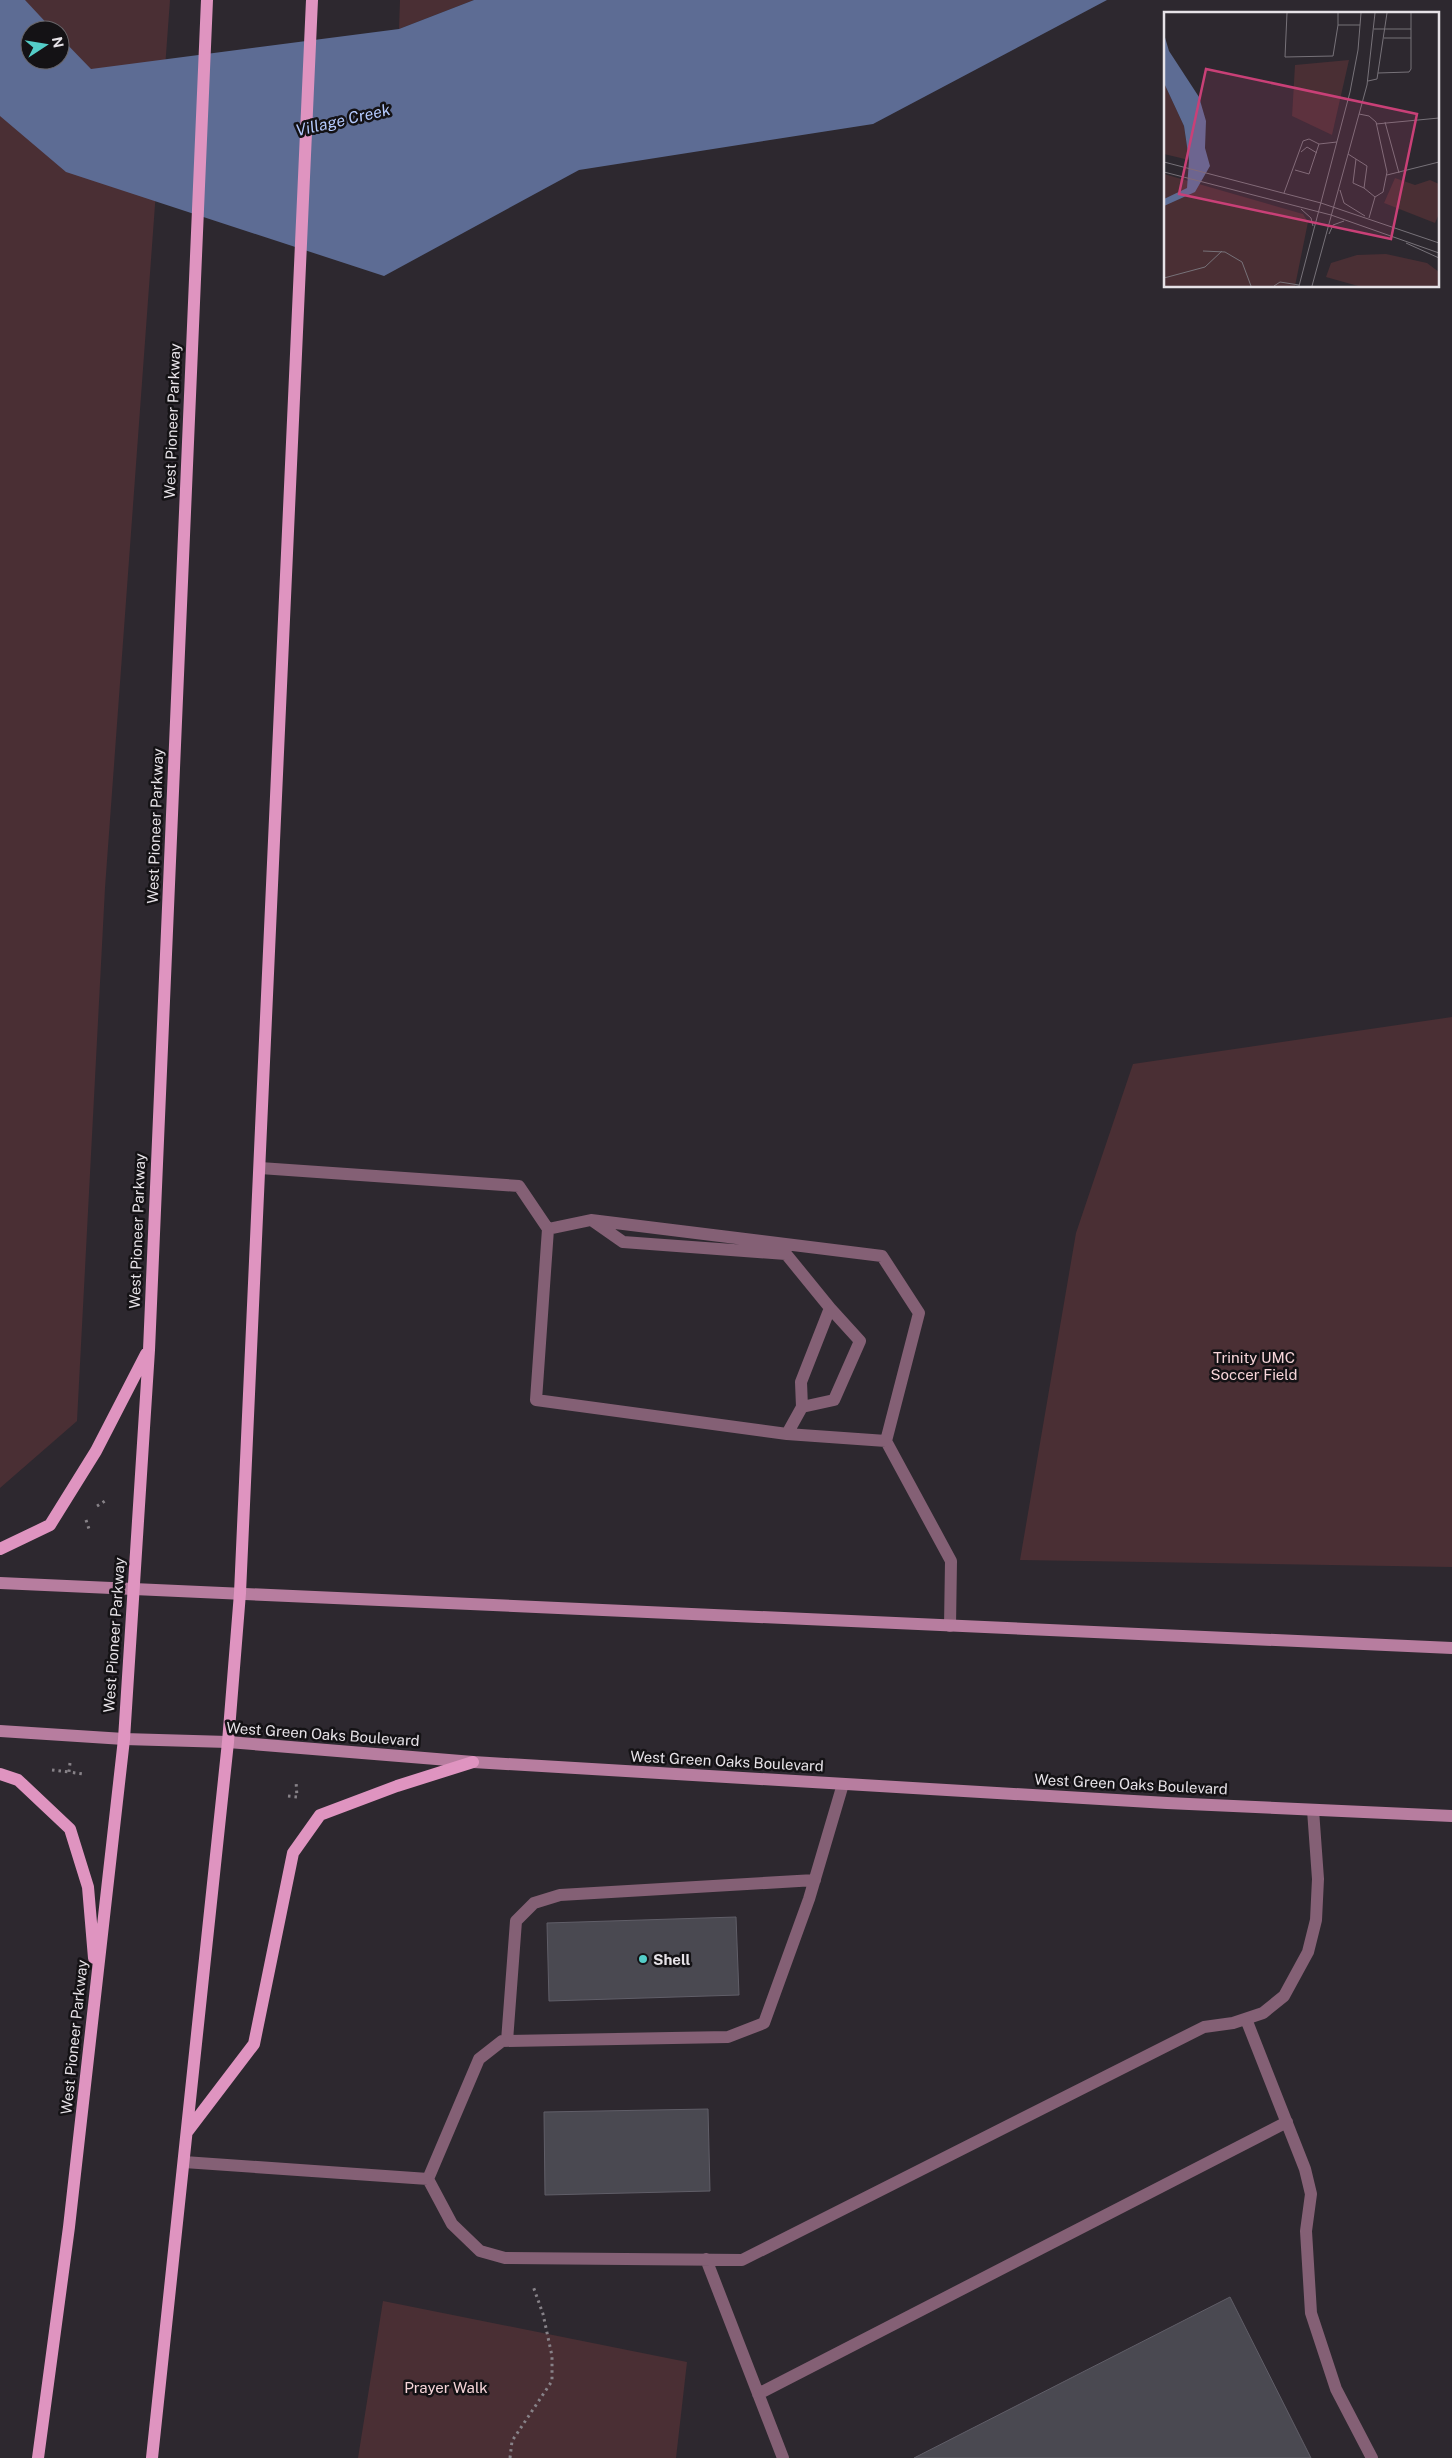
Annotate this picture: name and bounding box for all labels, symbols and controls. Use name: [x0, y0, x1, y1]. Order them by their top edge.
inset map: [1164, 12, 1440, 288]
north arrow: [20, 20, 70, 70]
text: N: [49, 35, 67, 49]
water label: Village Creek: [294, 100, 392, 140]
street label: West Pioneer Parkway: [161, 343, 183, 499]
street label: West Pioneer Parkway: [144, 748, 166, 904]
street label: West Pioneer Parkway: [126, 1153, 148, 1309]
park label: Trinity UMC Soccer Field: [1211, 1349, 1297, 1383]
street label: West Pioneer Parkway: [100, 1557, 128, 1713]
street label: West Green Oaks Boulevard: [226, 1719, 420, 1749]
street label: West Green Oaks Boulevard: [630, 1747, 824, 1775]
street label: West Green Oaks Boulevard: [1034, 1770, 1228, 1798]
place label: Shell: [653, 1951, 691, 1968]
marker: Shell: [637, 1953, 649, 1965]
street label: West Pioneer Parkway: [57, 1959, 91, 2115]
park label: Prayer Walk: [404, 2379, 488, 2396]

